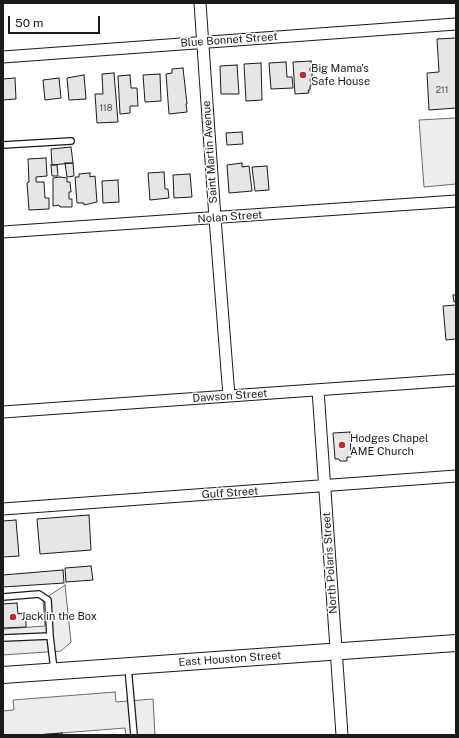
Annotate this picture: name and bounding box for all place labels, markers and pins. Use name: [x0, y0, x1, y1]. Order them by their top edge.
place label: Big Mama's Safe House: [311, 62, 370, 88]
marker: Big Mama's Safe House: [298, 70, 308, 80]
place label: Hodges Chapel AME Church: [350, 432, 428, 458]
marker: Hodges Chapel AME Church: [337, 440, 347, 450]
place label: Jack in the Box: [21, 610, 97, 624]
marker: Jack in the Box: [8, 612, 18, 622]

